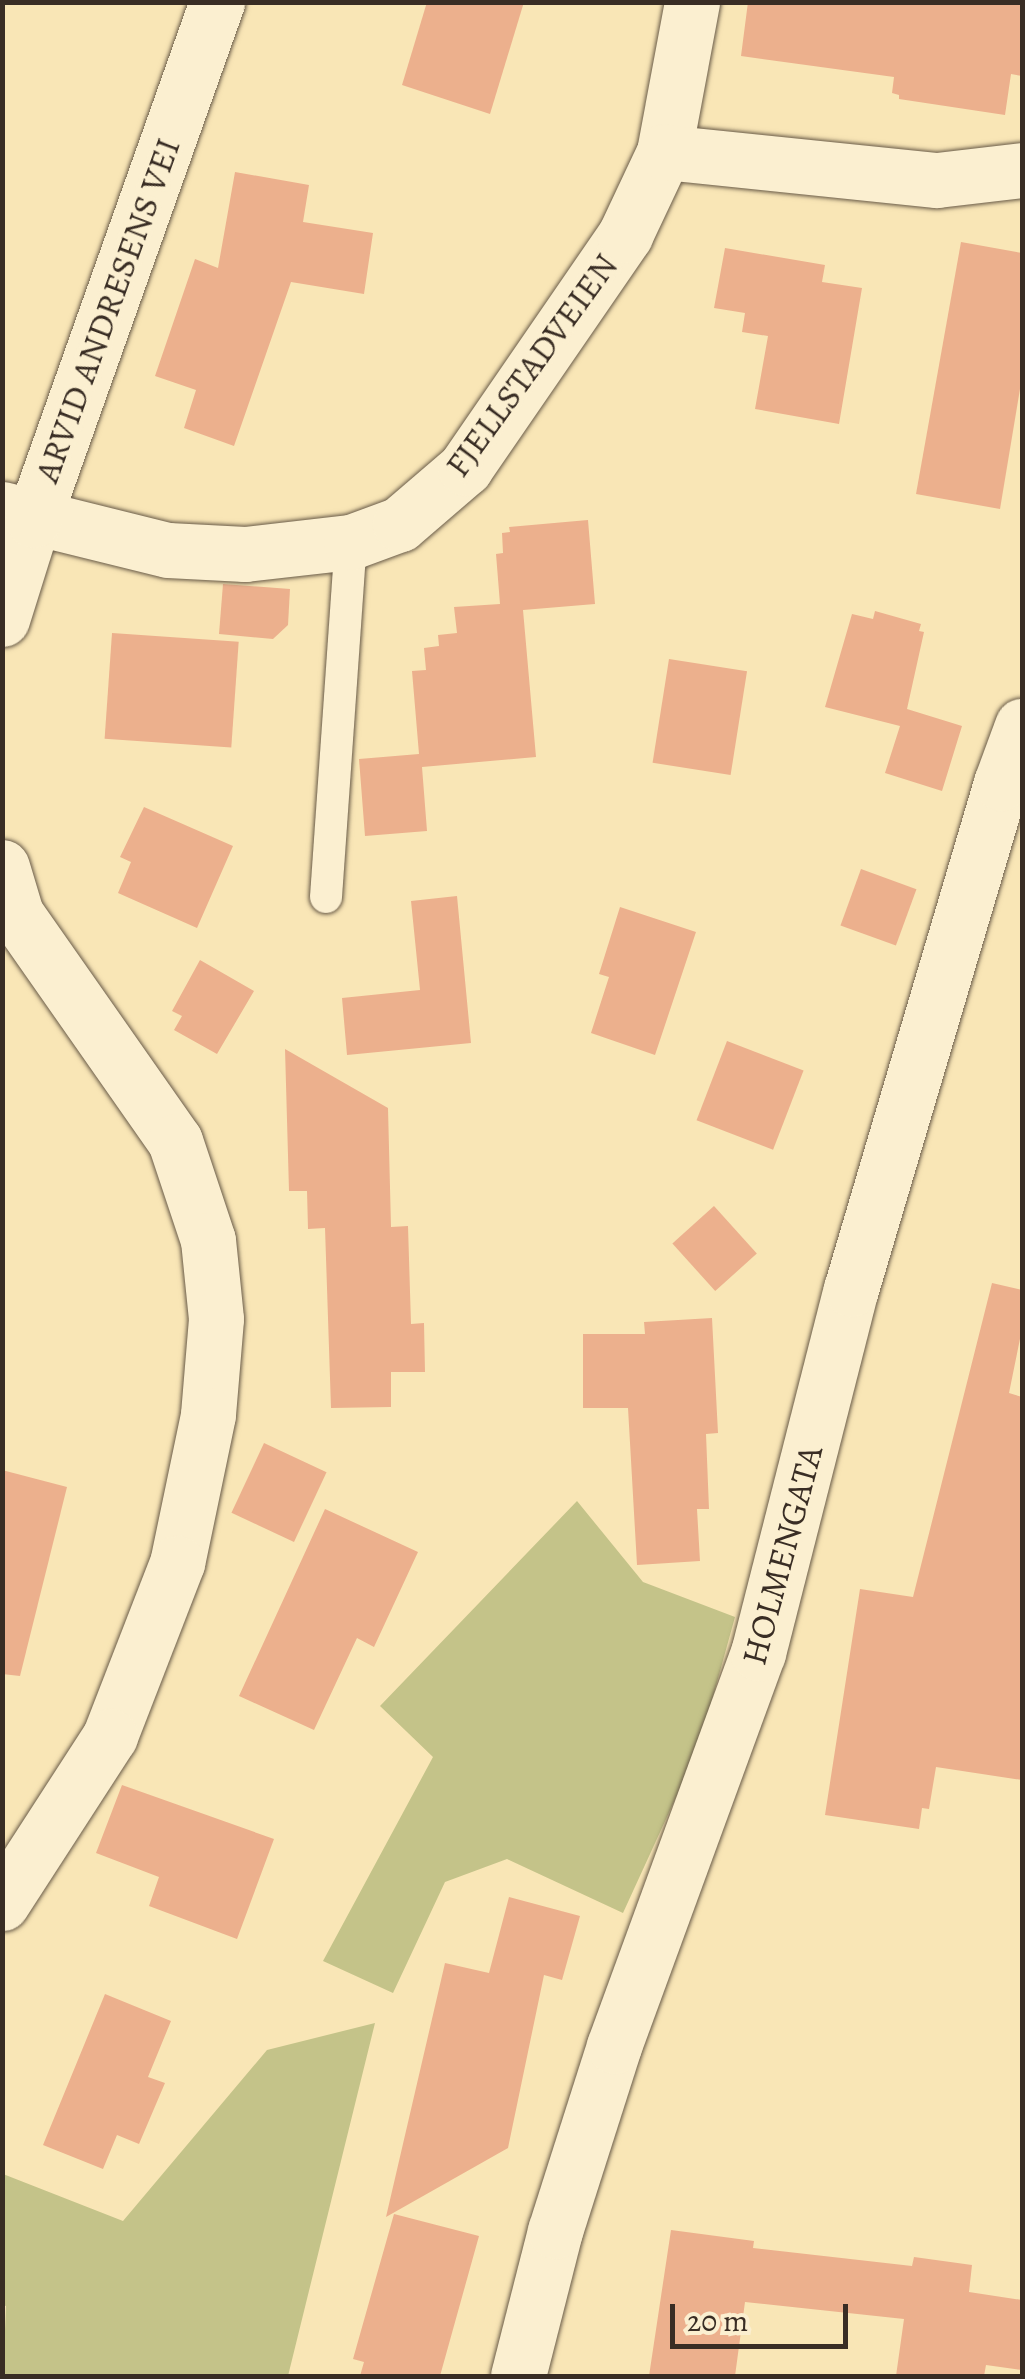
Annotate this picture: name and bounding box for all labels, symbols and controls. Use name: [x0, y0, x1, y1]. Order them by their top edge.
street label: ARVID ANDRESENS VEI: [25, 132, 189, 488]
street label: FJELLSTADVEIEN: [436, 245, 626, 485]
street label: HOLMENGATA: [733, 1441, 831, 1669]
scale bar: [675, 2284, 852, 2346]
text: 20 m: [687, 2301, 748, 2341]

